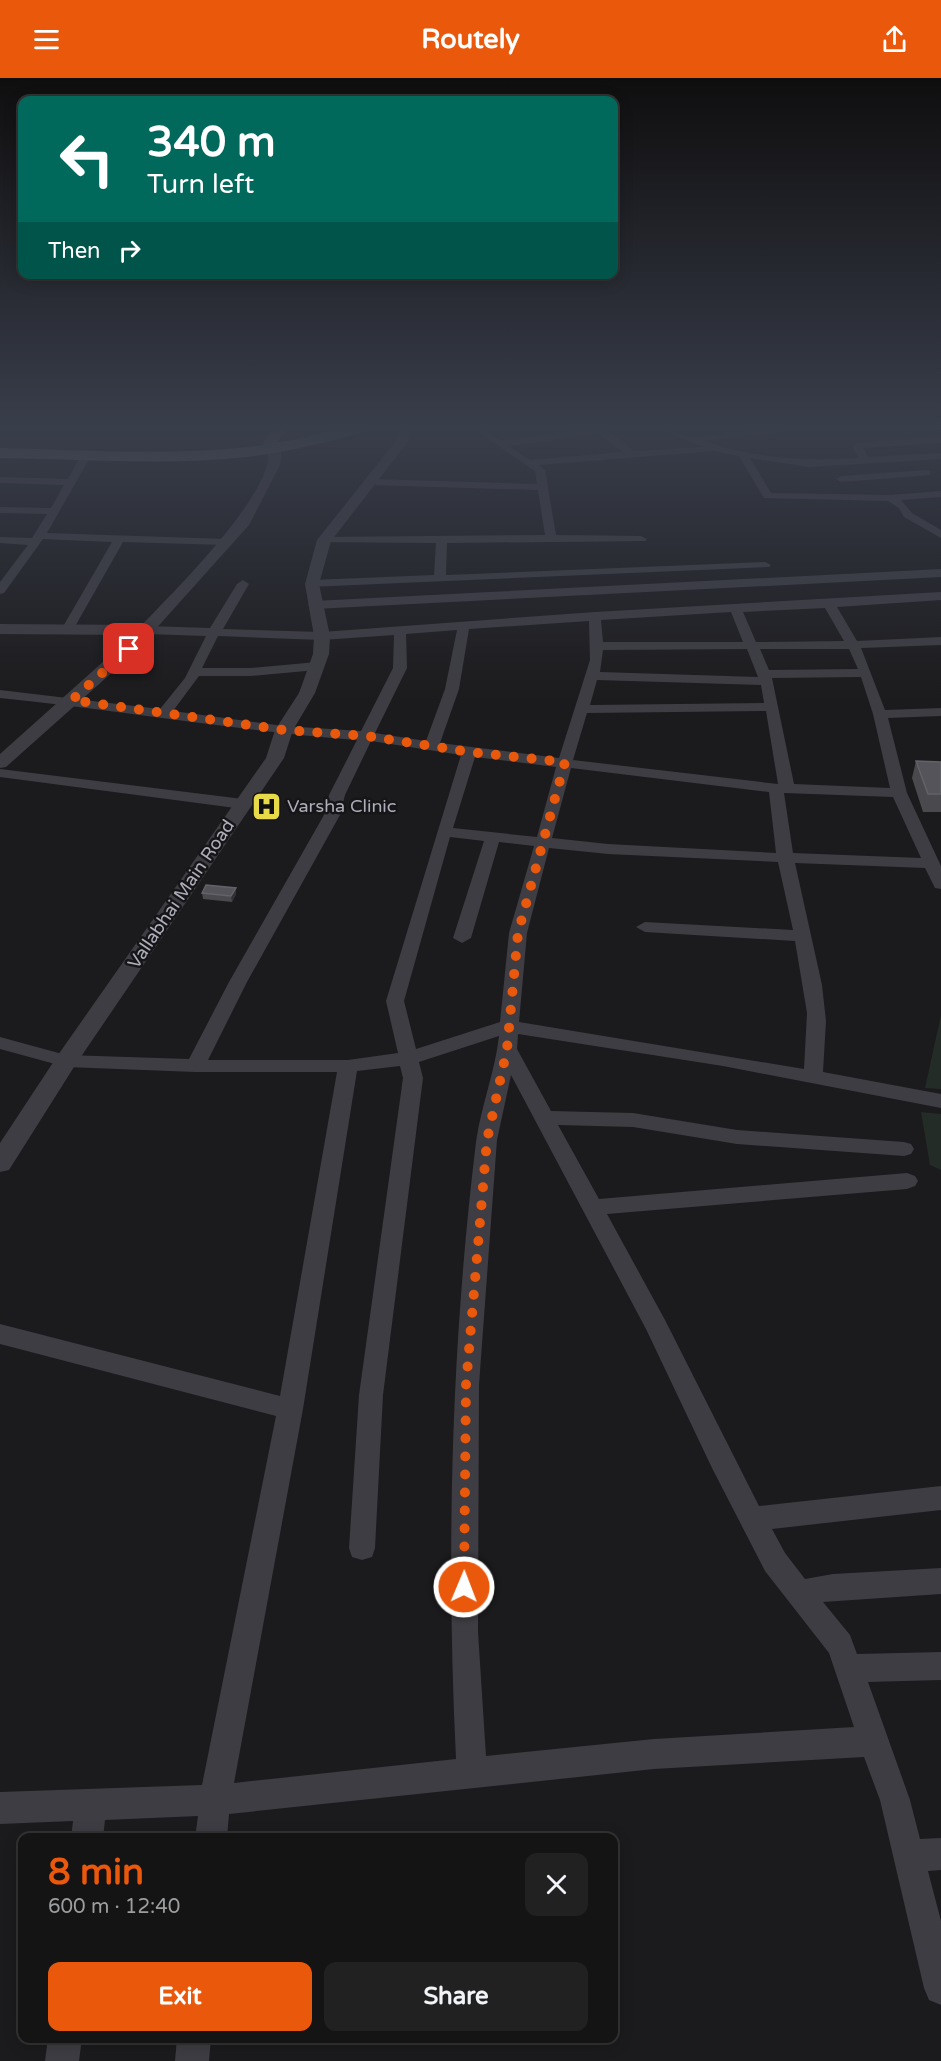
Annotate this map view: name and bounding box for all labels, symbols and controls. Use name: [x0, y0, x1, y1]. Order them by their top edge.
icon: menu: [30, 23, 63, 56]
text: Routely: [421, 23, 520, 56]
icon: share: [878, 23, 911, 56]
text: 340 m: [147, 117, 276, 168]
icon: left: [48, 120, 126, 198]
text: Turn left: [147, 168, 254, 201]
icon: right: [113, 234, 146, 267]
text: Then: [48, 238, 101, 264]
pin: [103, 623, 154, 674]
icon: arrive: [112, 632, 145, 665]
hospital icon: Varsha Clinic: [250, 790, 282, 822]
place label: Varsha Clinic: [287, 795, 396, 817]
street label: Vallabhai Main Road: [123, 815, 239, 973]
position arrow: [432, 1555, 496, 1619]
text: 8 min: [48, 1851, 144, 1894]
button: close: [525, 1853, 588, 1916]
text: 600 m · 12:40: [48, 1895, 180, 1919]
button: Exit: [48, 1962, 312, 2031]
button: Share: [324, 1962, 588, 2031]

